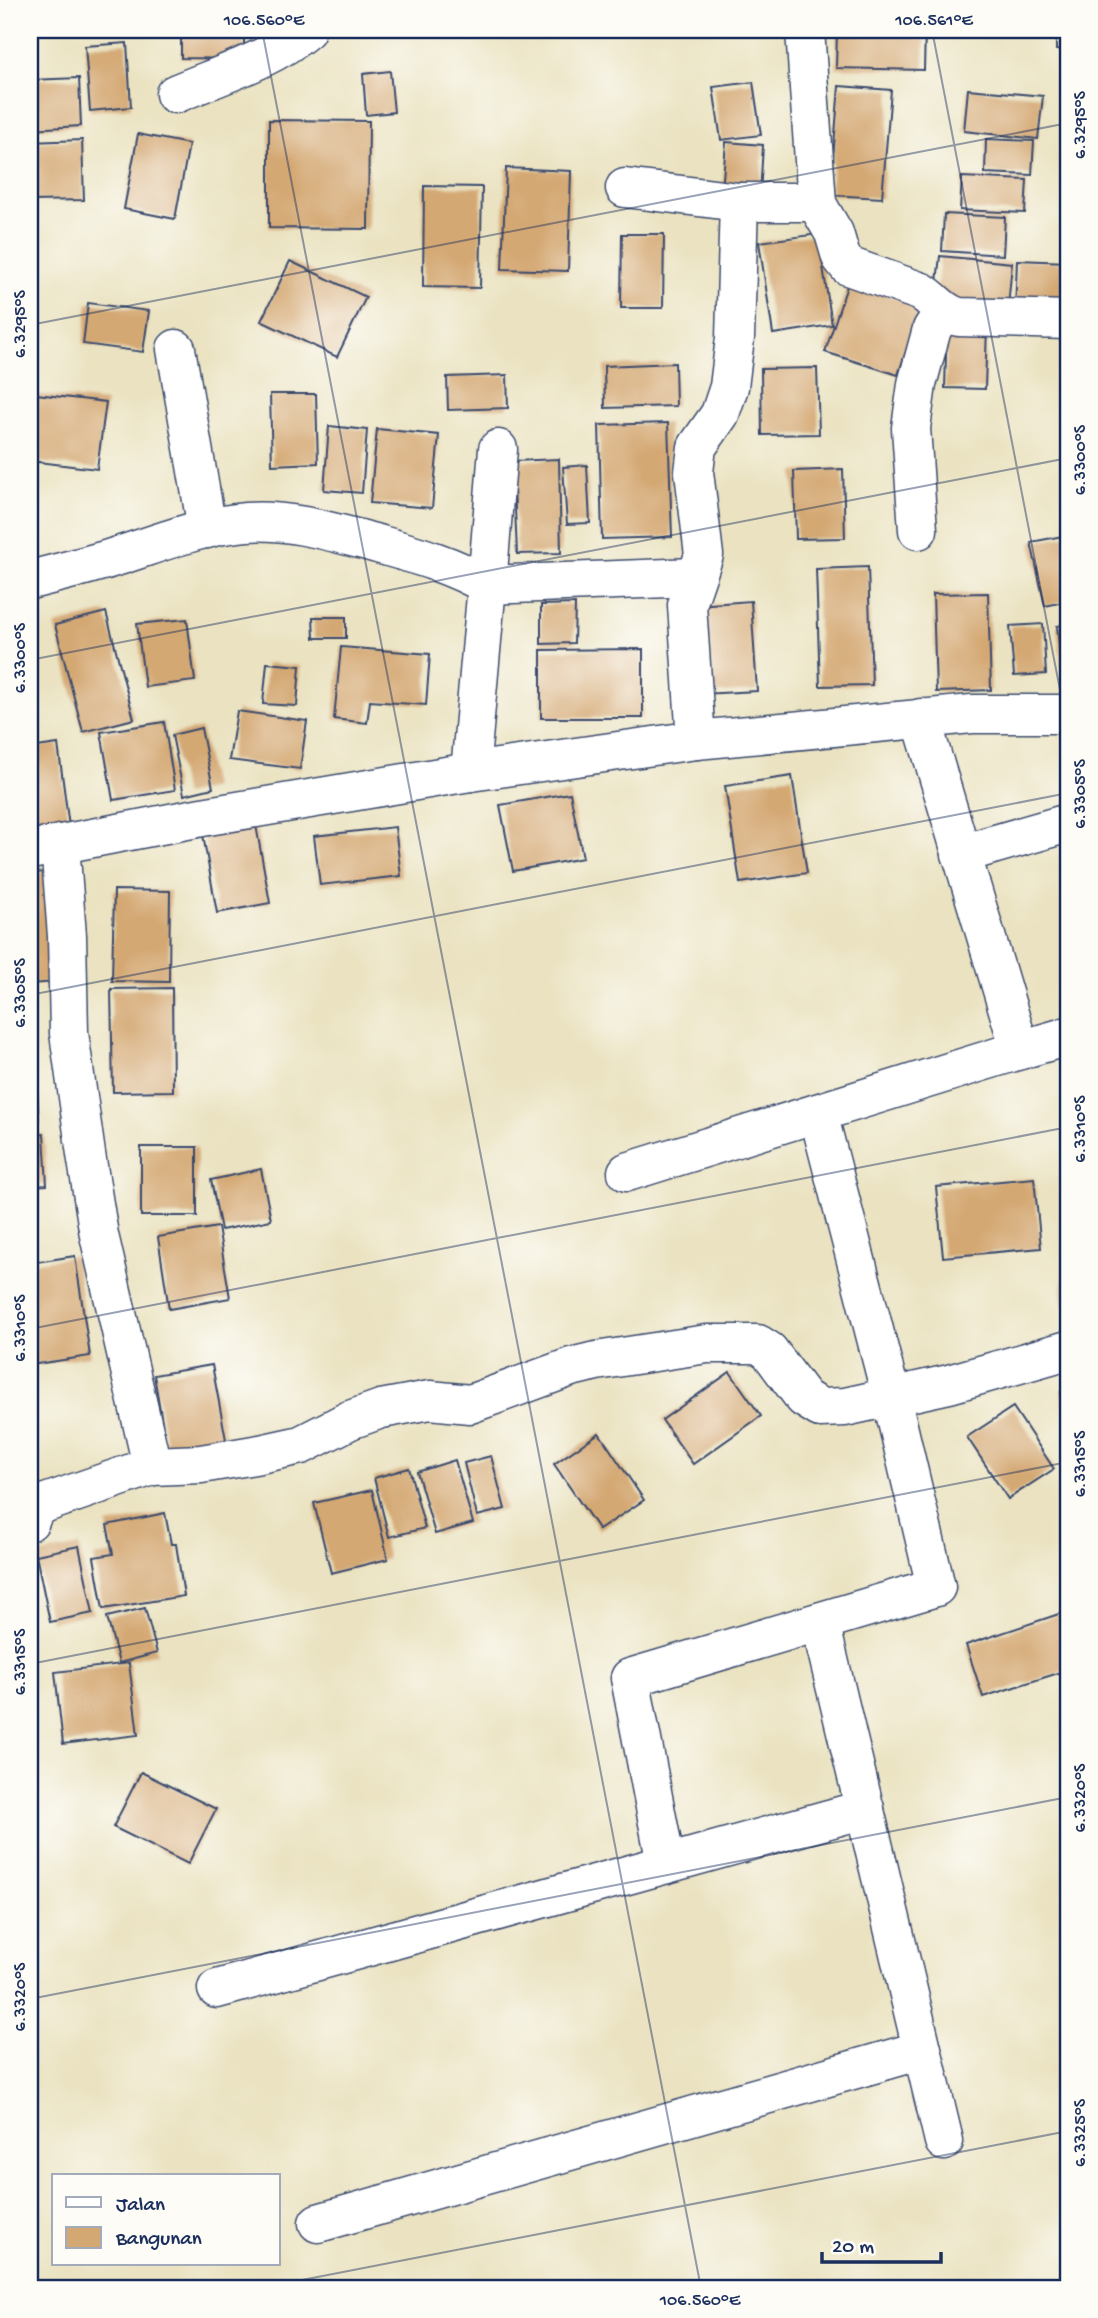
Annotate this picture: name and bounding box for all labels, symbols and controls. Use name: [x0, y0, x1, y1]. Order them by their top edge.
text: 106.560°E: [223, 11, 305, 32]
text: 106.561°E: [894, 11, 973, 32]
text: 6.3295°S: [1071, 90, 1092, 159]
text: 6.3295°S: [11, 289, 32, 358]
text: 6.3300°S: [1071, 424, 1092, 495]
text: 6.3300°S: [11, 622, 32, 693]
text: 6.3305°S: [1071, 759, 1092, 829]
text: 6.3305°S: [11, 958, 32, 1028]
text: 6.3310°S: [1071, 1095, 1092, 1163]
text: 6.3310°S: [11, 1294, 32, 1362]
text: 6.3315°S: [1071, 1430, 1092, 1497]
text: 6.3315°S: [11, 1628, 32, 1695]
text: 6.3320°S: [1071, 1763, 1092, 1832]
text: 6.3320°S: [11, 1962, 32, 2031]
text: 6.3325°S: [1071, 2098, 1092, 2167]
legend: [52, 2174, 280, 2266]
text: Jalan: [116, 2194, 165, 2219]
scale bar: [822, 2220, 940, 2264]
text: Bangunan: [115, 2228, 202, 2253]
text: 20 m: [832, 2236, 874, 2261]
text: 106.560°E: [659, 2291, 741, 2312]

